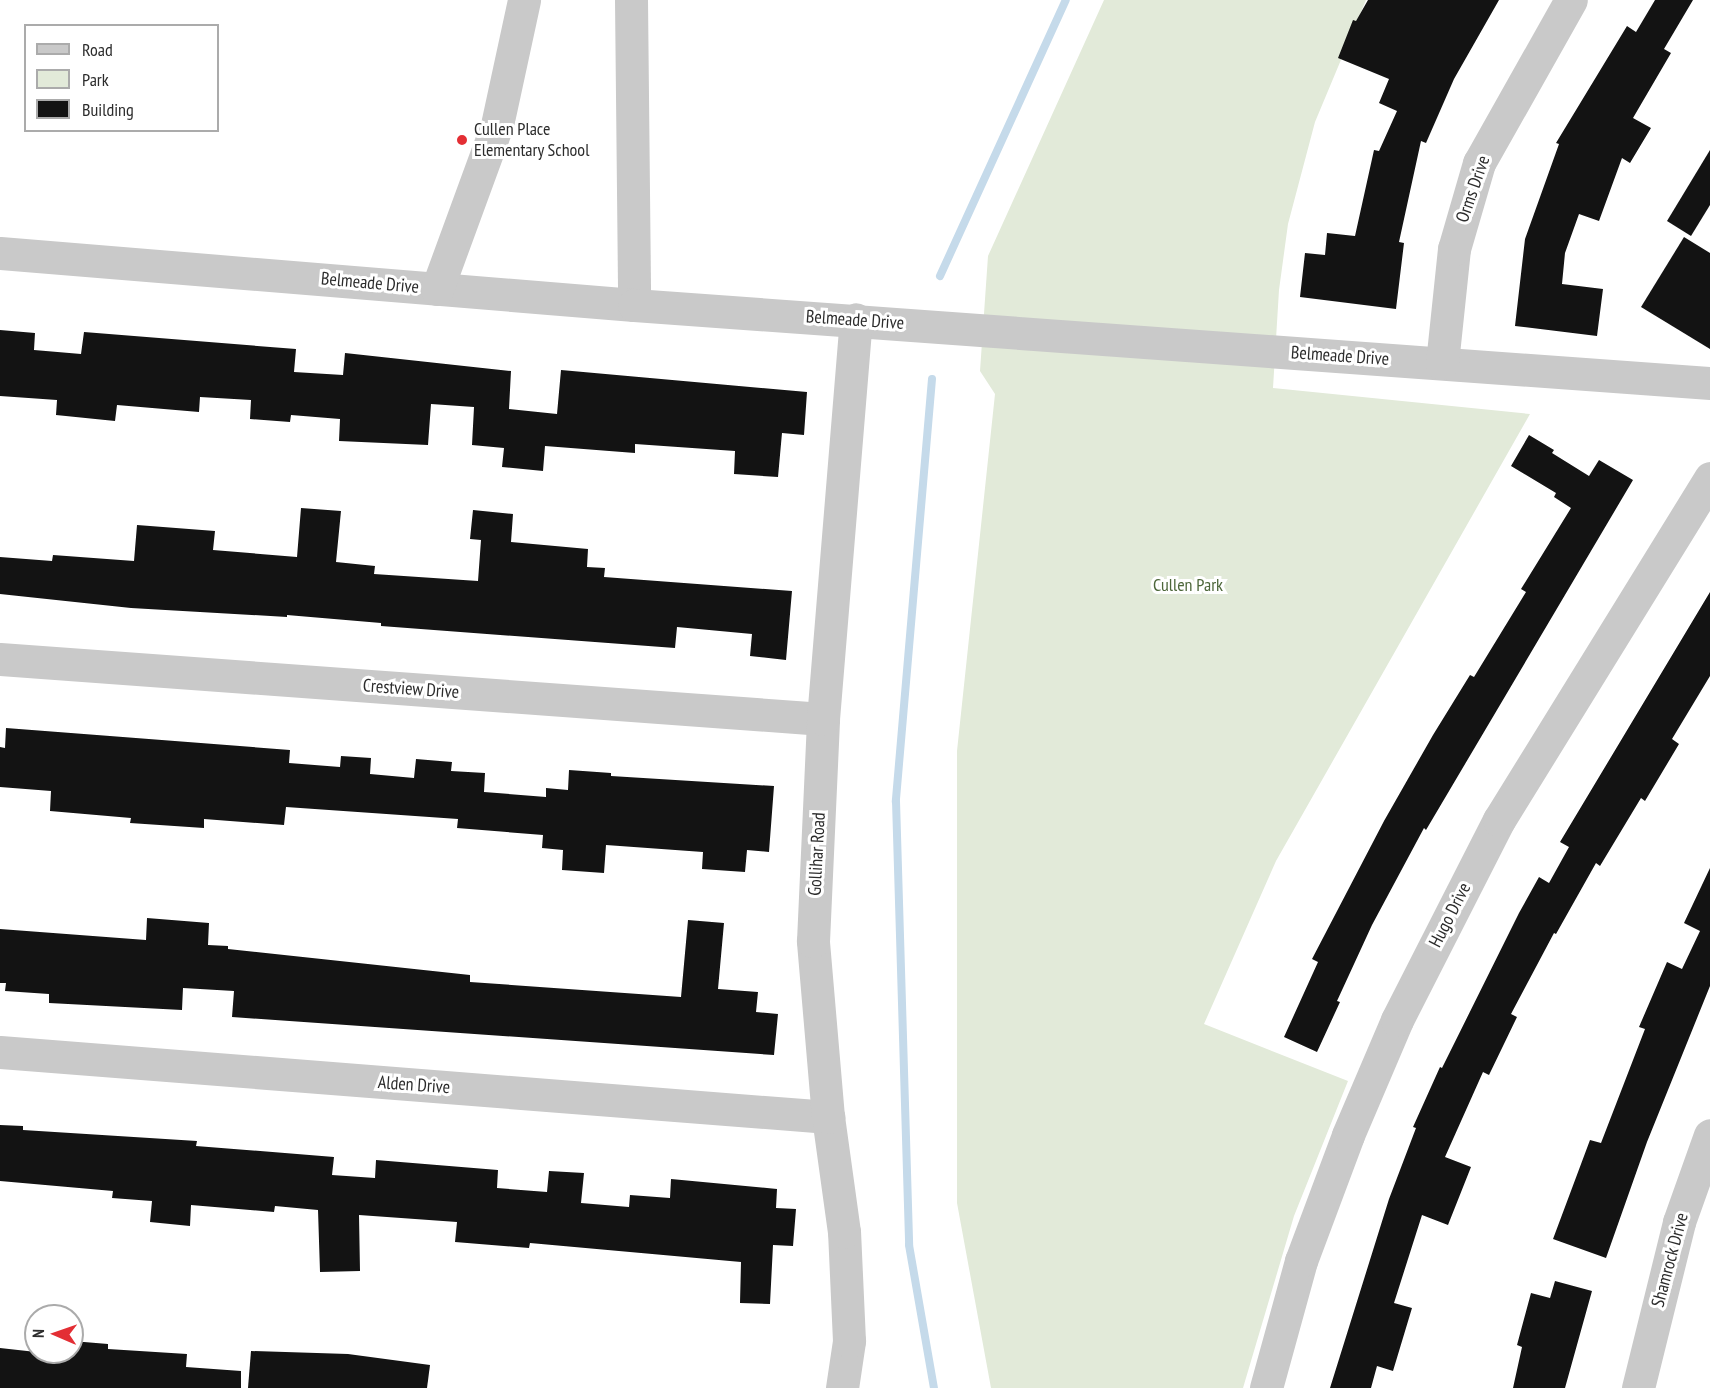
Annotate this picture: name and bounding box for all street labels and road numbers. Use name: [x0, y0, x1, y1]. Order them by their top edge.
street label: Orms Drive: [1452, 153, 1494, 225]
street label: Belmeade Drive: [320, 268, 420, 298]
street label: Belmeade Drive: [805, 306, 905, 334]
street label: Belmeade Drive: [1290, 342, 1390, 370]
street label: Crestview Drive: [362, 675, 460, 703]
street label: Gollihar Road: [804, 812, 830, 896]
street label: Hugo Drive: [1425, 879, 1475, 951]
street label: Alden Drive: [377, 1072, 451, 1098]
street label: Shamrock Drive: [1647, 1210, 1693, 1310]

